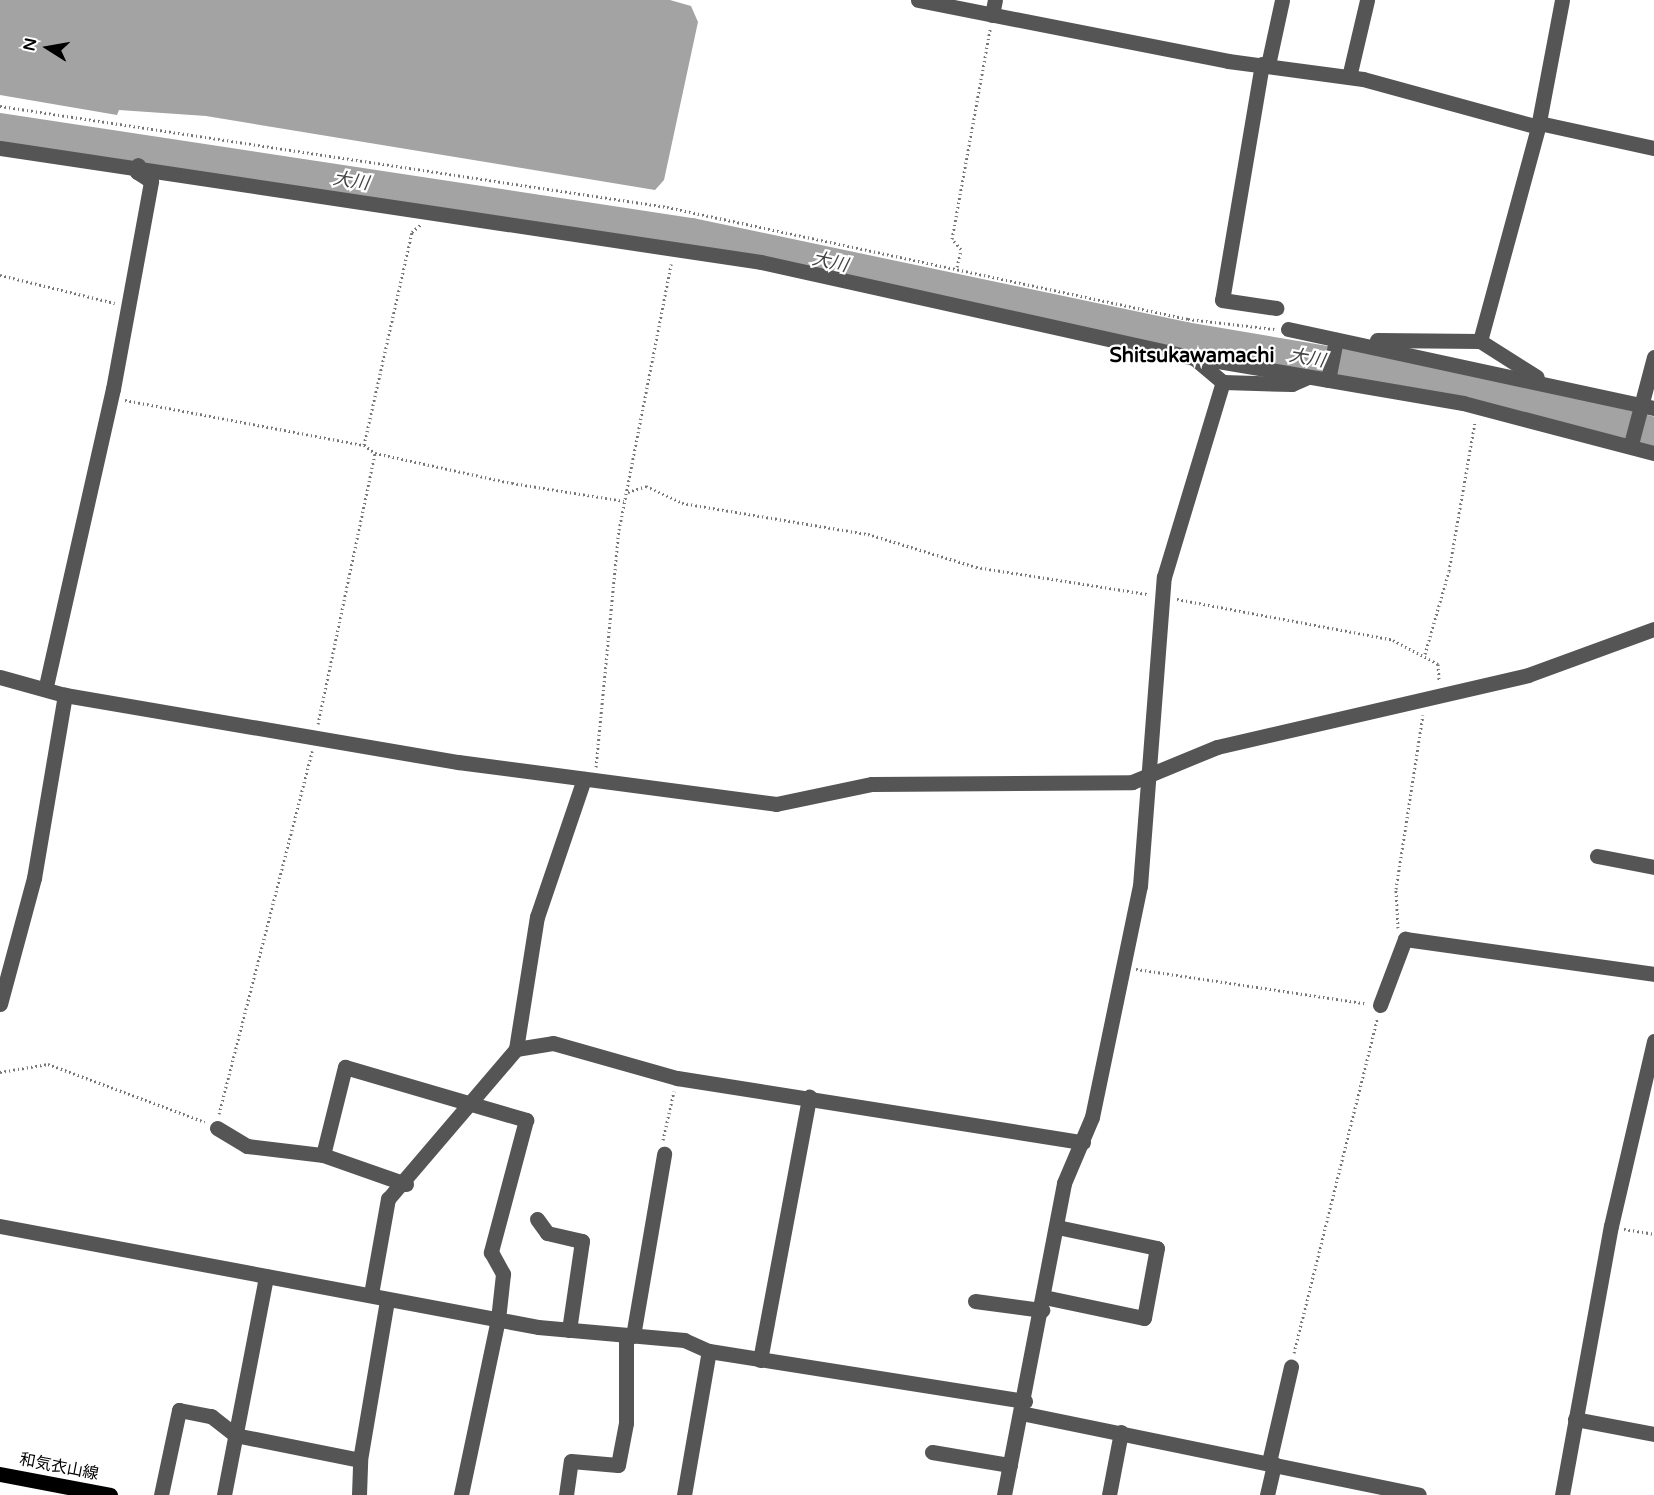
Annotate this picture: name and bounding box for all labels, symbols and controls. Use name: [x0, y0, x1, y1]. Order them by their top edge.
north arrow: [18, 18, 78, 78]
text: N: [19, 36, 41, 53]
water label: 大川: [332, 168, 370, 194]
water label: 大川: [810, 248, 850, 276]
district label: Shitsukawamachi: [1110, 344, 1274, 368]
water label: 大川: [1287, 344, 1327, 372]
street label: 和気衣山線: [18, 1450, 100, 1484]

